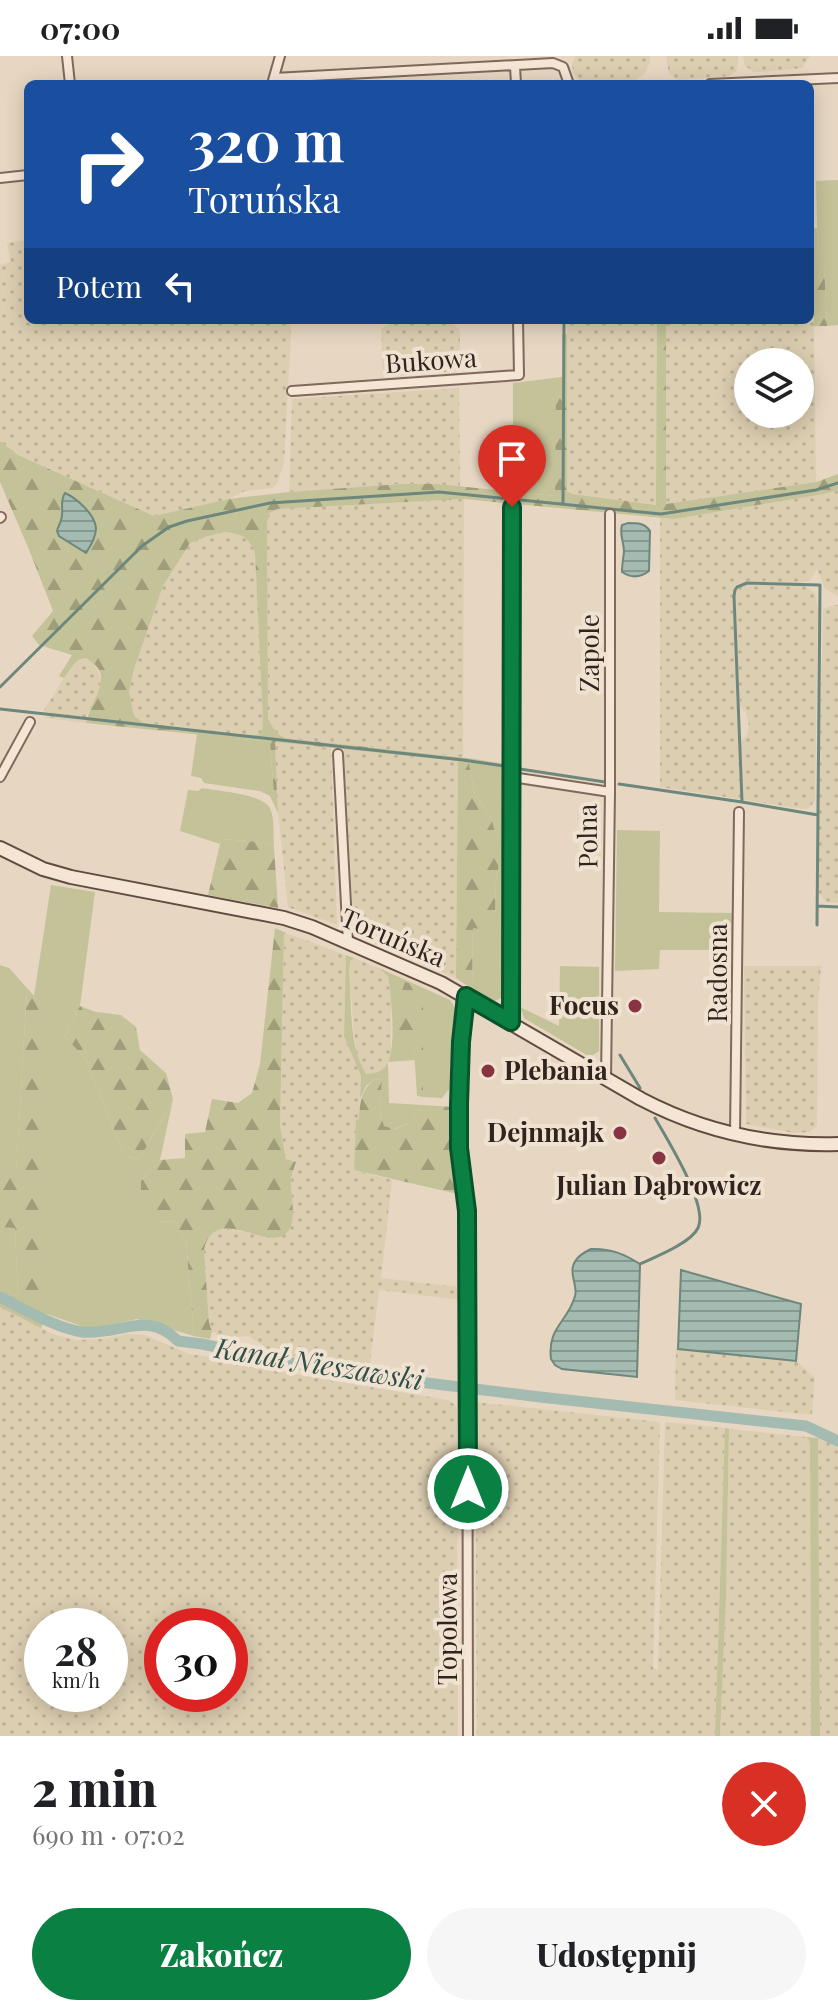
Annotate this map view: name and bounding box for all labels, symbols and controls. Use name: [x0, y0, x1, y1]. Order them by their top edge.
text: 07:00: [40, 8, 120, 48]
text: 320 m: [188, 102, 344, 177]
icon: right: [56, 112, 160, 216]
text: Toruńska: [188, 174, 340, 222]
icon: left: [158, 264, 202, 308]
text: Potem: [56, 266, 142, 306]
street label: Bukowa: [384, 339, 478, 380]
map controls: [734, 348, 814, 428]
button: layers: [734, 348, 814, 428]
pin: [478, 425, 546, 507]
icon: arrive: [490, 437, 534, 481]
street label: Zapole: [571, 614, 606, 692]
street label: Polna: [568, 803, 605, 869]
street label: Toruńska: [336, 899, 451, 974]
street label: Radosna: [699, 923, 734, 1023]
place label: Focus: [549, 987, 619, 1022]
marker: Focus: [626, 997, 644, 1015]
place label: Plebania: [504, 1052, 608, 1087]
marker: Plebania: [479, 1062, 497, 1080]
place label: Dejnmajk: [487, 1114, 605, 1149]
marker: Dejnmajk: [611, 1124, 629, 1142]
marker: Julian Dąbrowicz: [650, 1149, 668, 1167]
place label: Julian Dąbrowicz: [555, 1167, 762, 1202]
water label: Kanał Nieszawski: [212, 1328, 426, 1397]
position arrow: [426, 1447, 510, 1531]
street label: Topolowa: [429, 1573, 464, 1685]
speed limit sign: 30: [144, 1608, 248, 1712]
text: 28: [54, 1623, 98, 1676]
text: km/h: [52, 1666, 100, 1693]
text: 2 min: [32, 1755, 157, 1819]
button: close: [722, 1762, 806, 1846]
text: 690 m · 07:02: [32, 1817, 185, 1852]
button: Zakończ: [32, 1908, 411, 2000]
button: Udostępnij: [427, 1908, 806, 2000]

